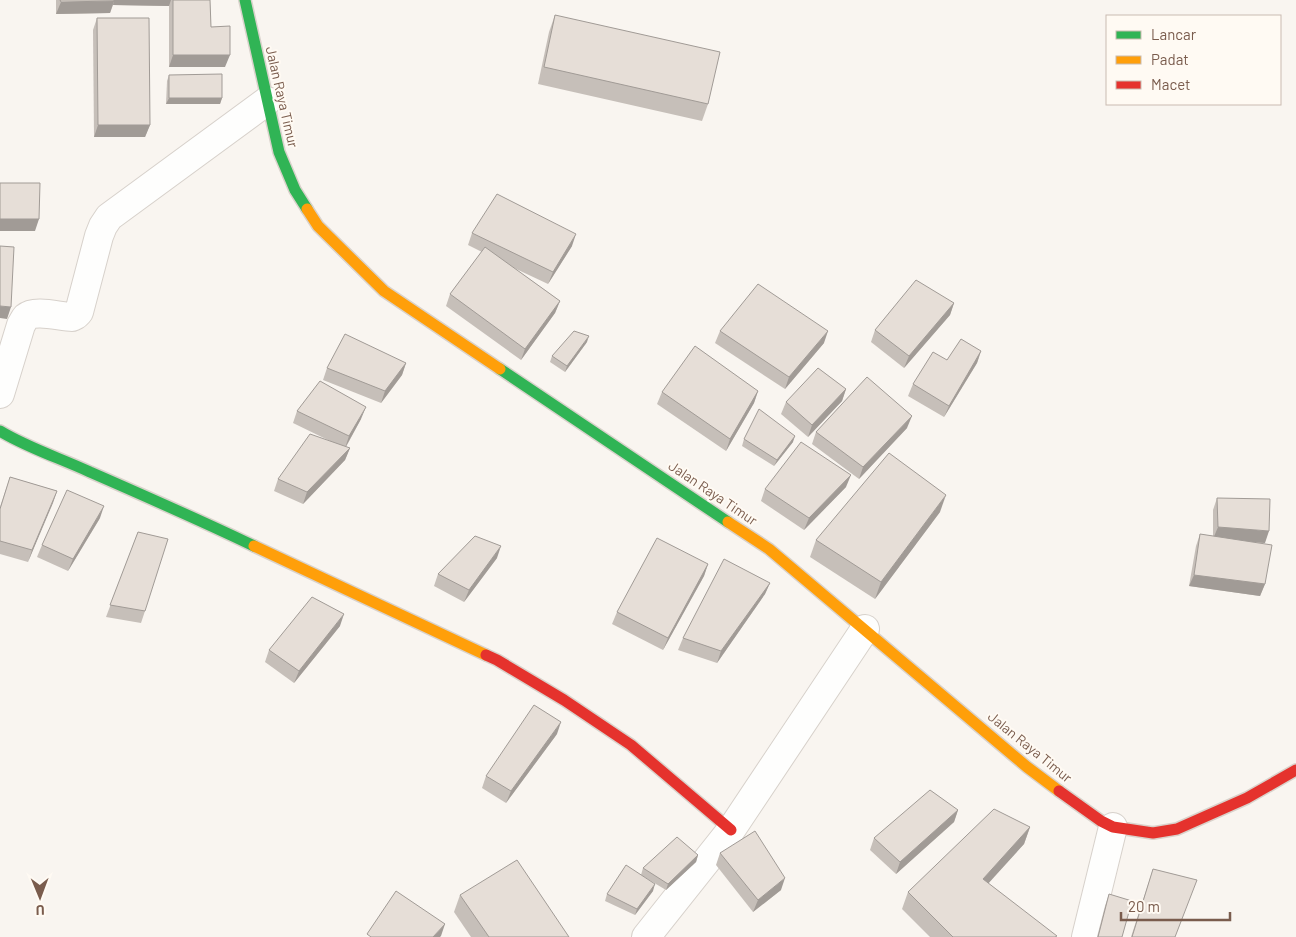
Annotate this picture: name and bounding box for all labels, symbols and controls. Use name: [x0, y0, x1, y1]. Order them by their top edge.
legend: [1106, 15, 1281, 105]
text: Lancar: [1151, 25, 1197, 43]
street label: Jalan Raya Timur: [263, 45, 302, 149]
text: Padat: [1151, 50, 1189, 68]
text: Macet: [1151, 75, 1191, 93]
street label: Jalan Raya Timur: [666, 457, 761, 529]
street label: Jalan Raya Timur: [985, 707, 1076, 786]
north arrow: [15, 872, 65, 922]
scale bar: [1121, 890, 1230, 922]
text: 20 m: [1128, 897, 1160, 915]
text: U: [35, 902, 45, 919]

